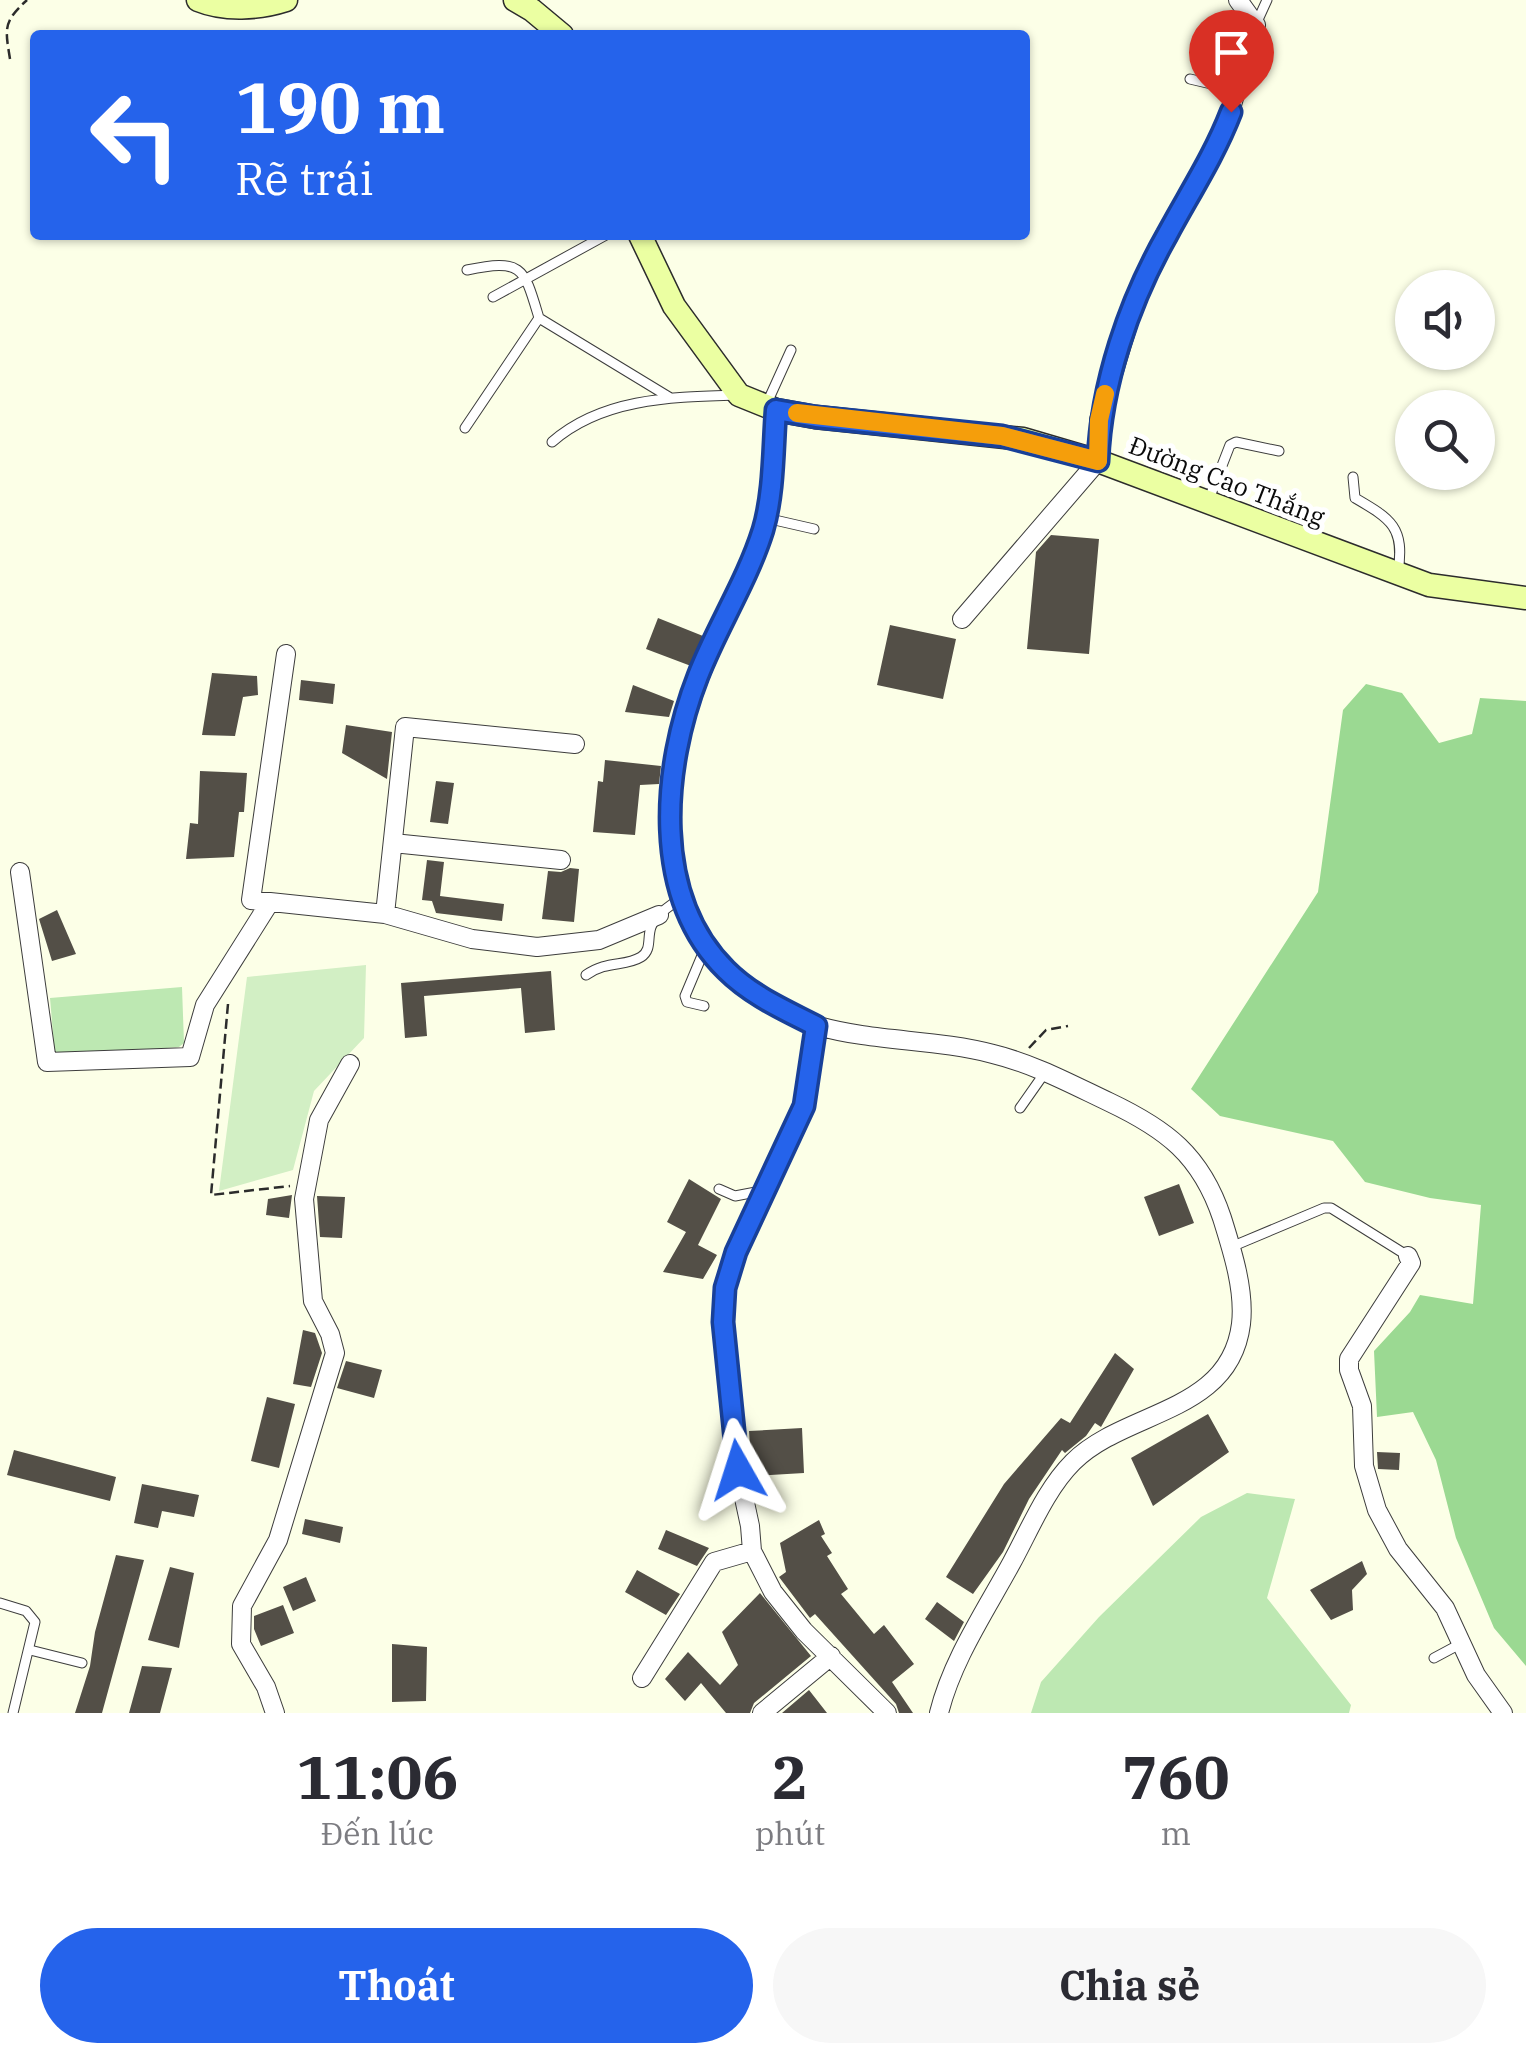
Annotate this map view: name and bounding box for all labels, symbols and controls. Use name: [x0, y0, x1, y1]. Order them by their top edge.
pin: [1189, 10, 1274, 113]
icon: arrive: [1204, 25, 1259, 80]
text: 190 m: [235, 61, 445, 152]
icon: left: [70, 70, 200, 200]
text: Rẽ trái: [235, 149, 374, 207]
map controls: [1395, 270, 1495, 490]
button: sound: [1395, 270, 1495, 370]
button: search: [1395, 390, 1495, 490]
street label: Đường Cao Thắng: [1125, 428, 1330, 533]
position arrow: [686, 1418, 790, 1522]
text: 11:06: [296, 1737, 458, 1816]
text: 2: [772, 1737, 808, 1816]
text: 760: [1122, 1737, 1230, 1816]
text: Đến lúc: [321, 1812, 434, 1854]
text: phút: [755, 1812, 825, 1854]
text: m: [1160, 1812, 1191, 1854]
button: Thoát: [40, 1928, 753, 2043]
button: Chia sẻ: [773, 1928, 1486, 2043]

